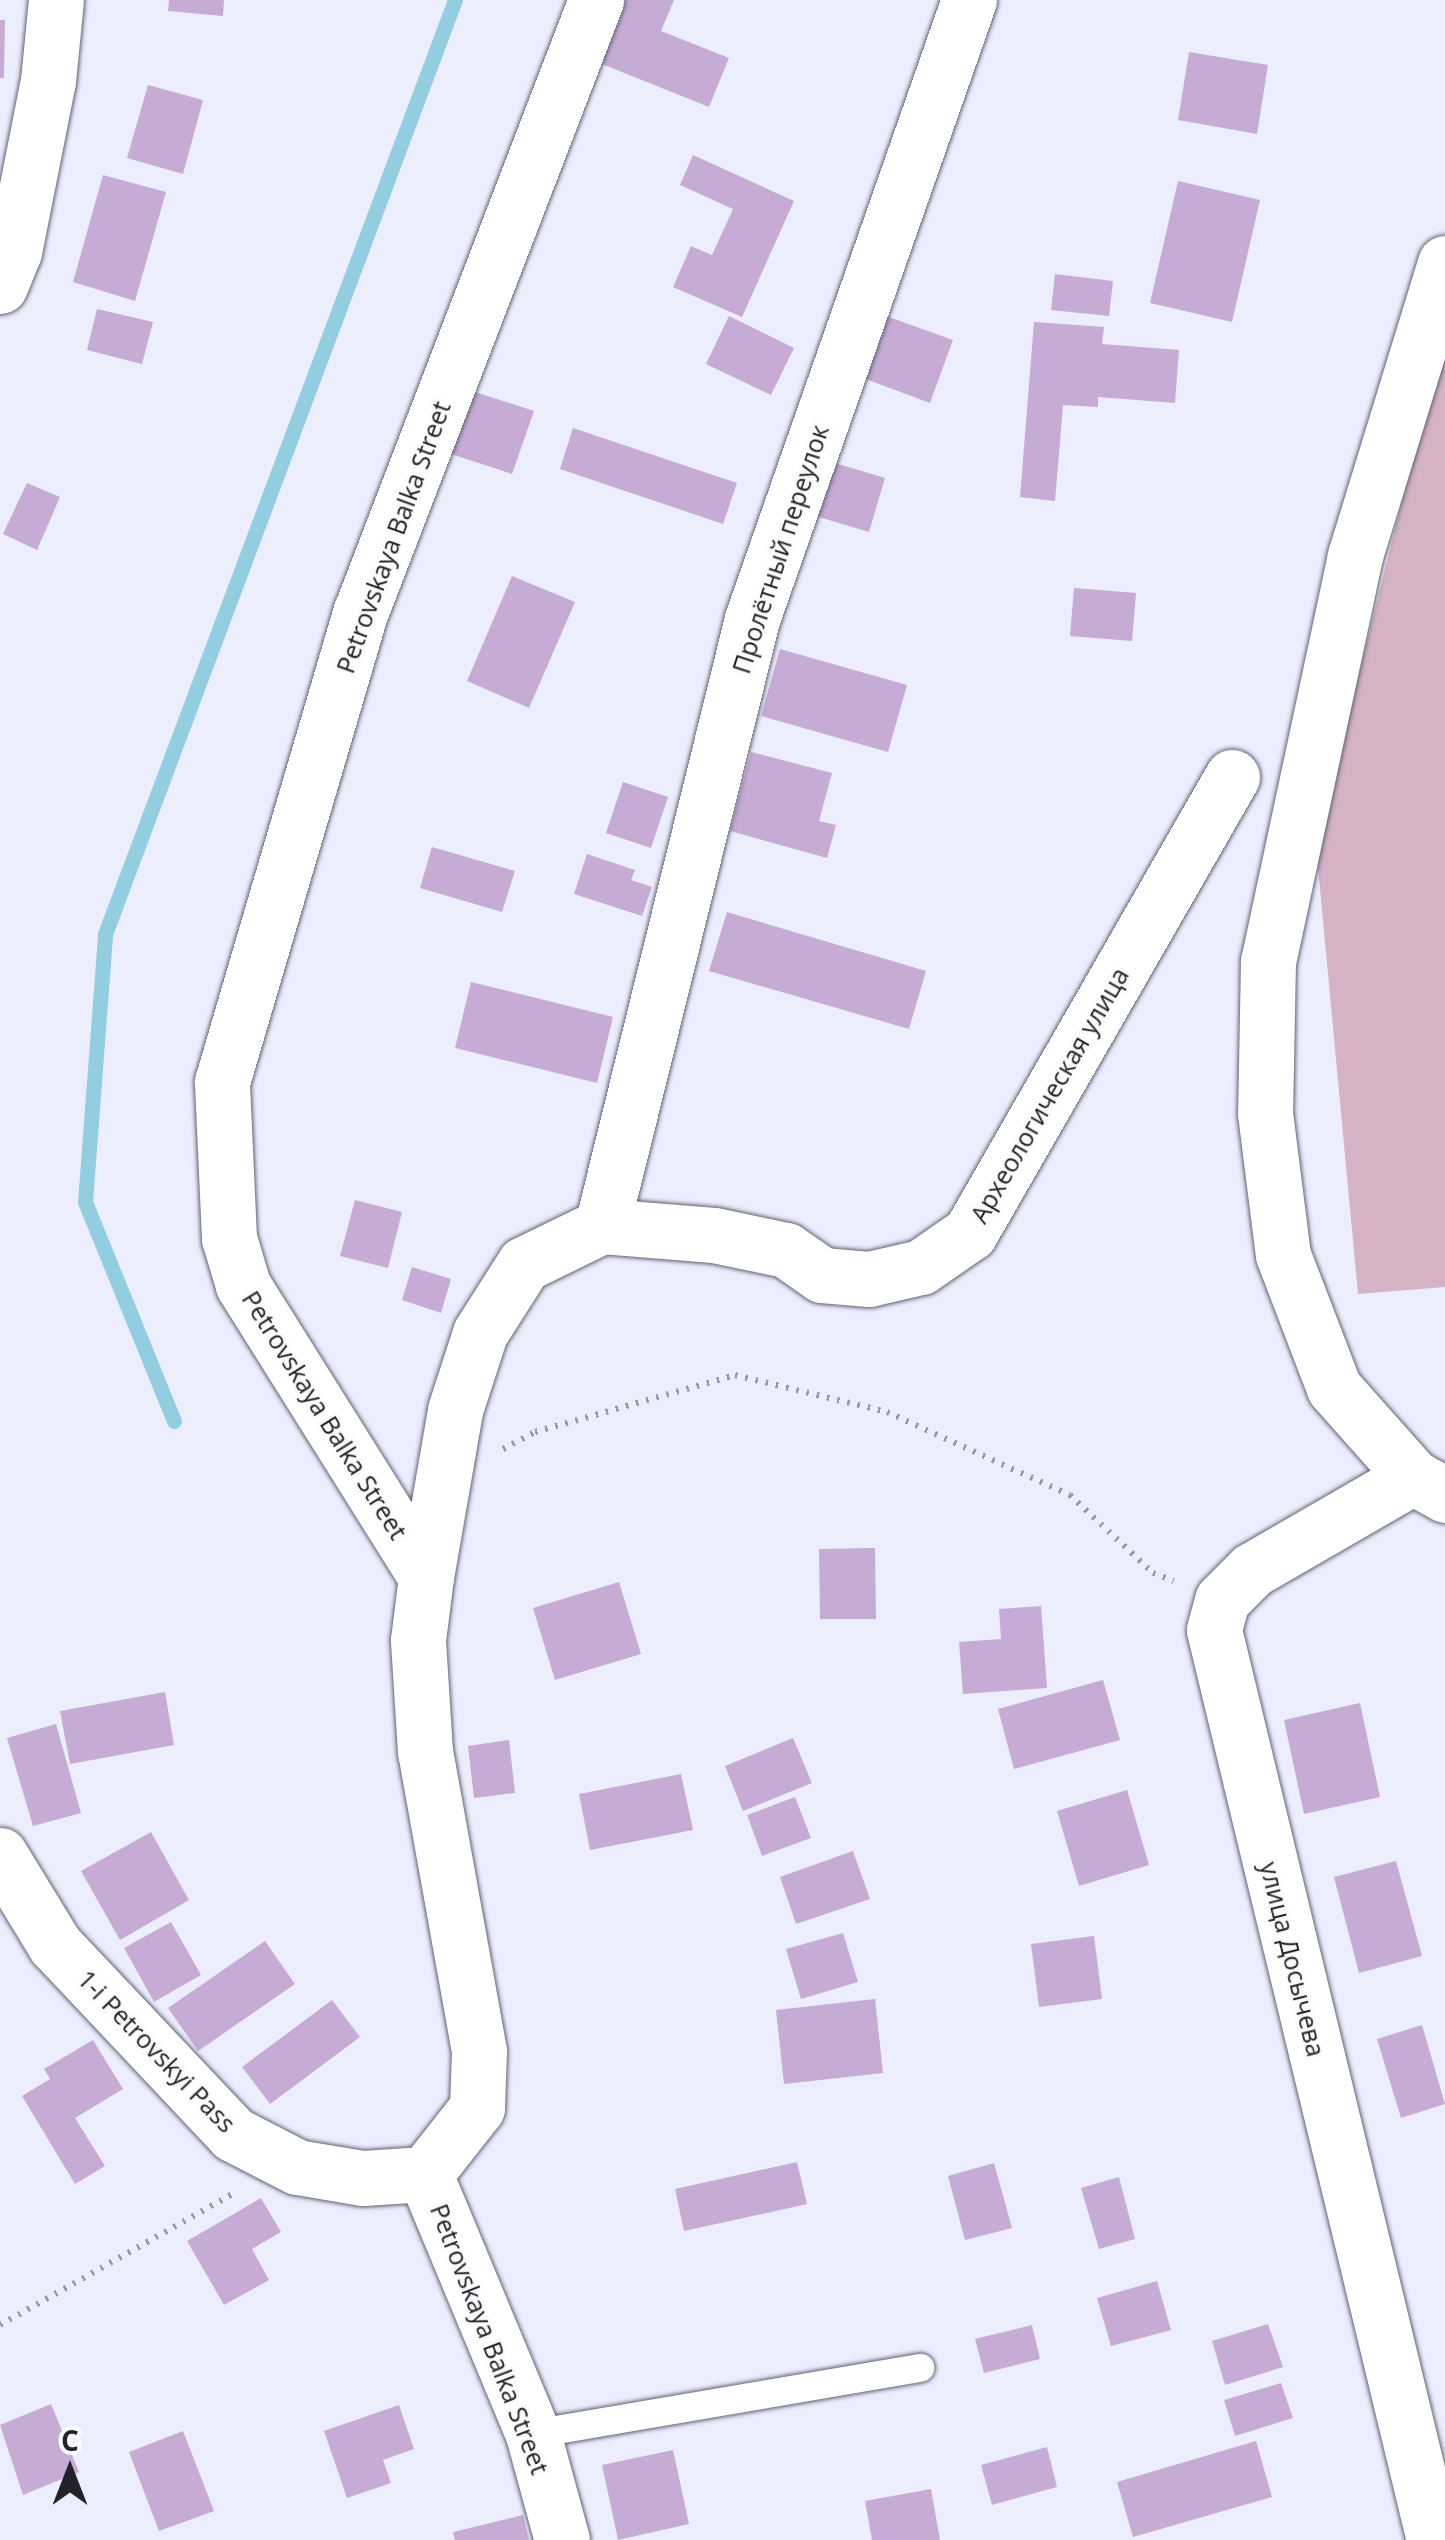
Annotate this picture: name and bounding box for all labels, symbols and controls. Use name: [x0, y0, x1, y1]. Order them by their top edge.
street label: Petrovskaya Balka Street: [330, 397, 456, 677]
street label: Пролётный переулок: [726, 421, 834, 677]
street label: Археологическая улица: [964, 962, 1134, 1228]
street label: Petrovskaya Balka Street: [236, 1285, 414, 1545]
street label: улица Досычева: [1254, 1859, 1332, 2059]
street label: 1-i Petrovskyi Pass: [72, 1964, 242, 2138]
street label: Petrovskaya Balka Street: [425, 2200, 555, 2478]
north arrow: [20, 2420, 120, 2520]
text: С: [61, 2421, 79, 2459]

